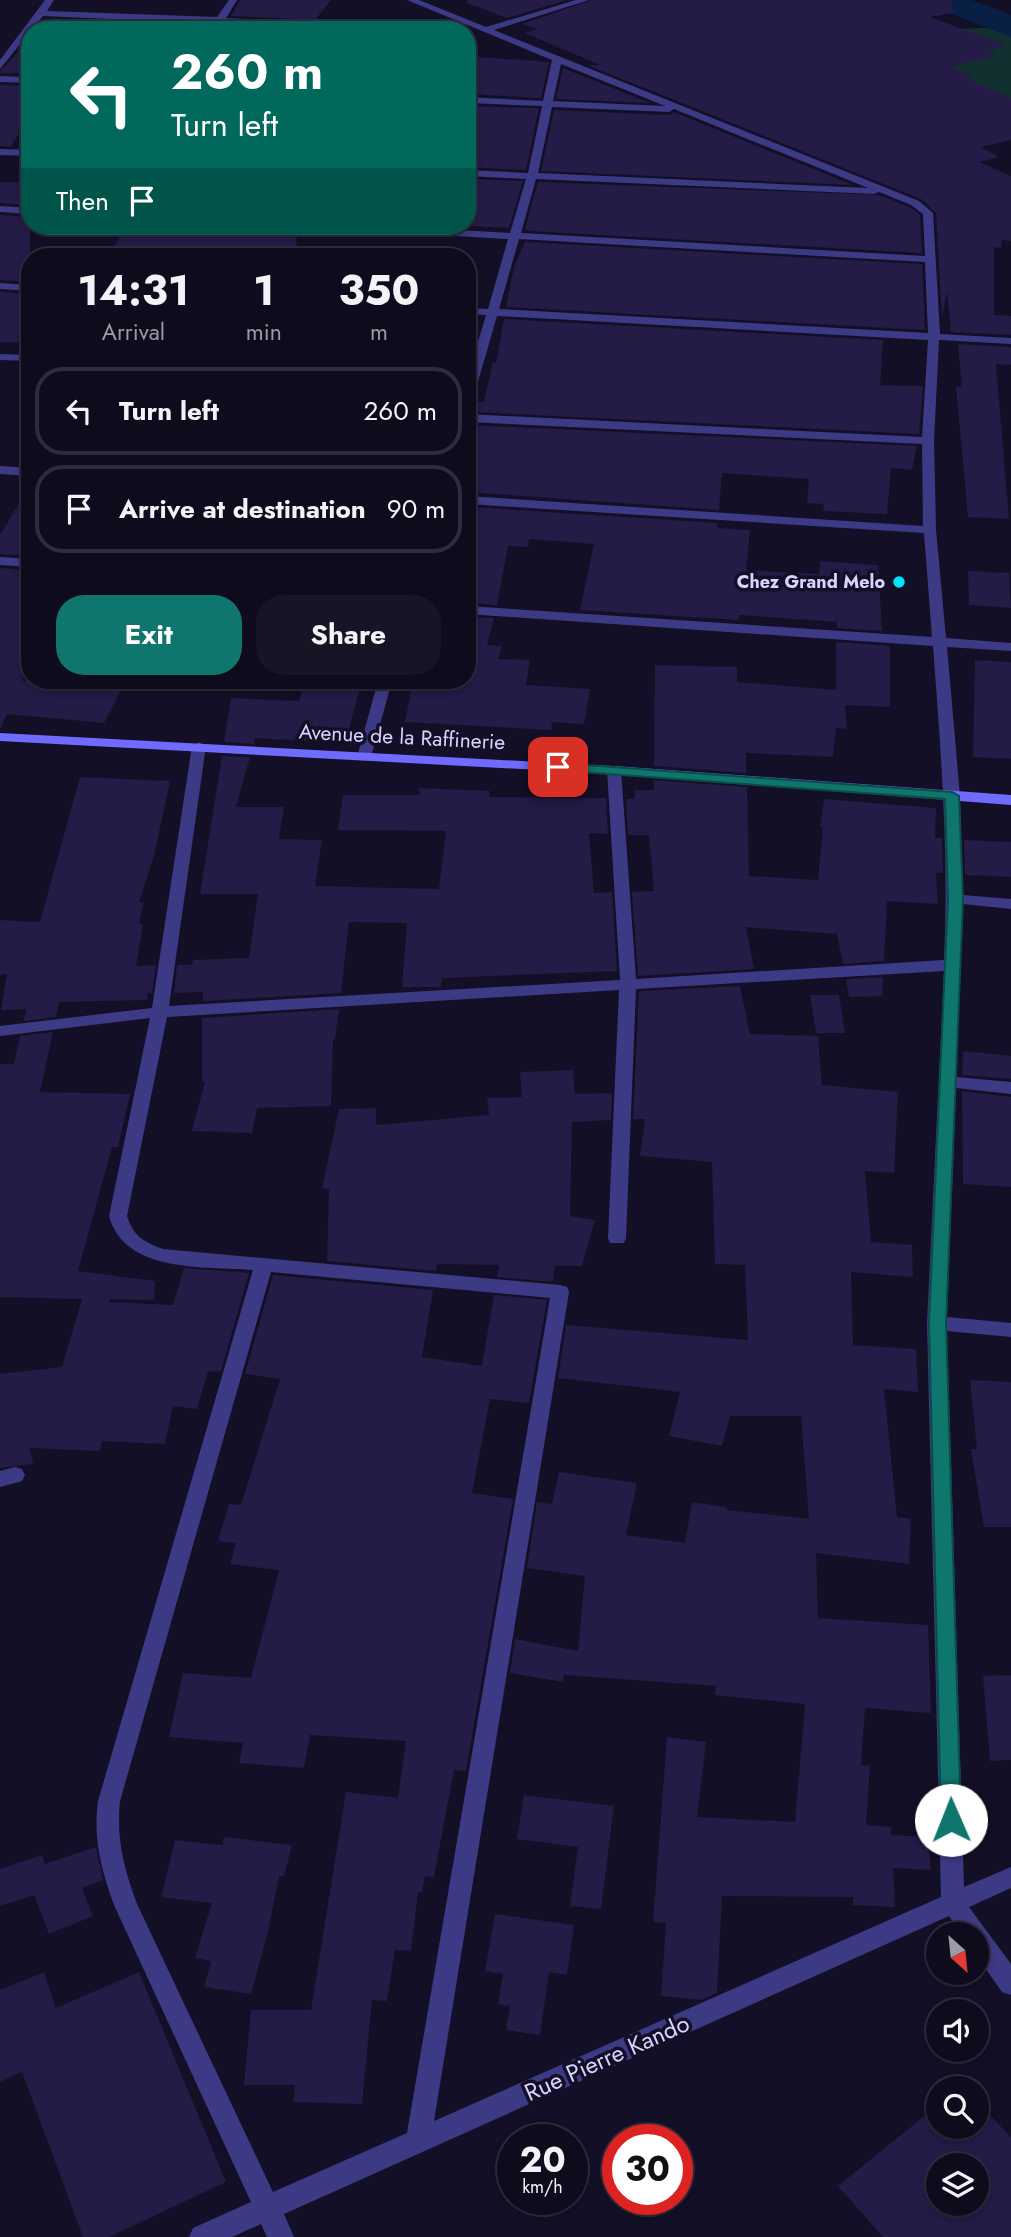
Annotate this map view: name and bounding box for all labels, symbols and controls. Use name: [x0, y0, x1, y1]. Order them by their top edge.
text: 260 m: [171, 37, 323, 107]
icon: left: [56, 49, 147, 140]
text: Turn left: [171, 102, 278, 148]
text: Then: [56, 182, 109, 220]
icon: arrive: [123, 182, 161, 220]
text: 14:31: [78, 260, 189, 321]
text: 1: [253, 260, 275, 321]
text: 350: [338, 260, 419, 321]
text: Arrival: [102, 315, 165, 349]
text: min: [246, 315, 282, 349]
text: m: [370, 315, 388, 349]
icon: left: [60, 392, 98, 430]
text: Turn left: [119, 392, 219, 430]
text: 260 m: [364, 392, 437, 430]
icon: arrive: [60, 490, 98, 528]
text: Arrive at destination: [119, 490, 366, 528]
text: 90 m: [387, 490, 445, 528]
place label: Chez Grand Melo: [737, 569, 885, 595]
marker: Chez Grand Melo: [891, 574, 907, 590]
button: Exit: [56, 595, 242, 675]
button: Share: [256, 595, 441, 675]
street label: Avenue de la Raffinerie: [298, 717, 506, 757]
pin: [528, 737, 588, 797]
icon: arrive: [539, 748, 577, 786]
position arrow: [914, 1783, 988, 1857]
north arrow: [926, 1922, 989, 1984]
map controls: [926, 1922, 989, 2216]
button: sound: [926, 1999, 989, 2062]
street label: Rue Pierre Kando: [519, 2005, 695, 2110]
button: search: [926, 2076, 989, 2139]
speed limit sign: 30: [602, 2124, 693, 2215]
text: 20: [519, 2135, 566, 2185]
button: layers: [926, 2153, 989, 2216]
text: km/h: [522, 2174, 563, 2200]

